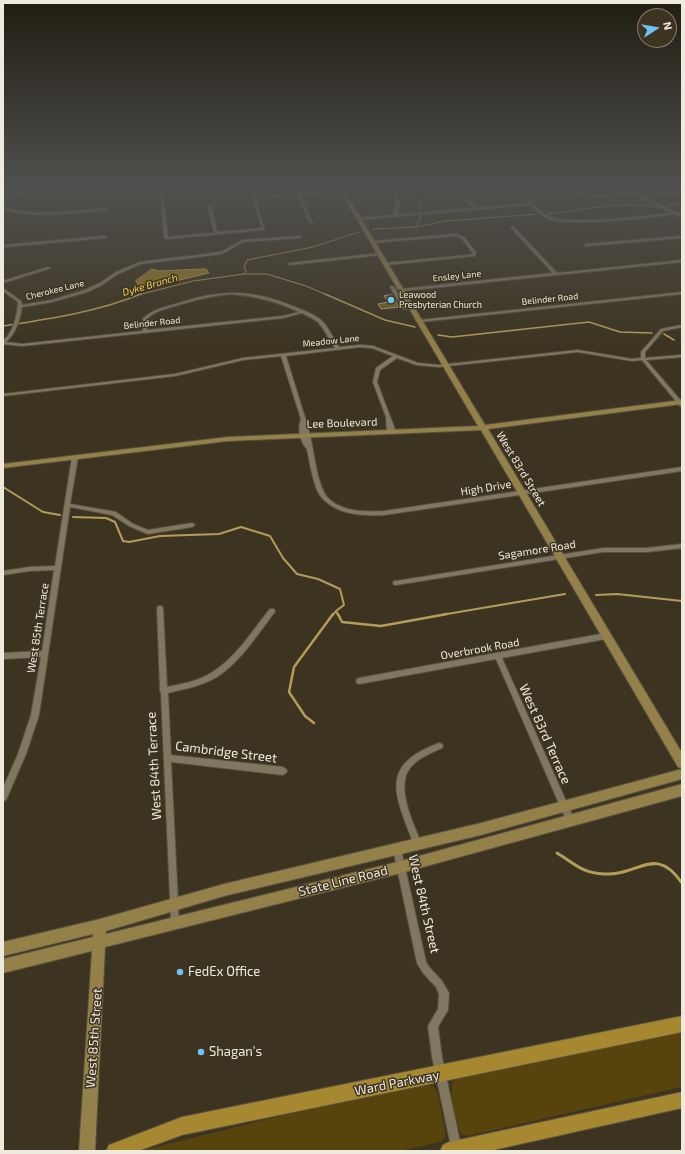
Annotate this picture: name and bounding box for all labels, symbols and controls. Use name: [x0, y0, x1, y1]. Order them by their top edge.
north arrow: [637, 8, 677, 48]
text: N: [661, 20, 675, 31]
street label: Ensley Lane: [432, 268, 482, 284]
water label: Dyke Branch: [121, 271, 179, 299]
street label: Cherokee Lane: [25, 278, 85, 302]
place label: Leawood Presbyterian Church: [399, 290, 482, 311]
street label: Belinder Road: [521, 291, 579, 307]
marker: Leawood Presbyterian Church: [386, 295, 396, 305]
street label: Belinder Road: [123, 315, 181, 331]
street label: Meadow Lane: [302, 333, 360, 349]
street label: Lee Boulevard: [306, 415, 378, 431]
street label: West 83rd Street: [494, 429, 548, 509]
street label: High Drive: [460, 477, 512, 499]
street label: Sagamore Road: [497, 537, 577, 563]
street label: West 85th Terrace: [24, 582, 52, 674]
street label: Overbrook Road: [440, 636, 520, 662]
street label: West 83rd Terrace: [516, 682, 574, 786]
street label: West 84th Terrace: [143, 711, 165, 821]
street label: Cambridge Street: [174, 738, 278, 766]
street label: West 84th Street: [405, 853, 443, 955]
street label: State Line Road: [297, 862, 389, 900]
place label: FedEx Office: [188, 964, 260, 980]
marker: FedEx Office: [175, 967, 185, 977]
street label: West 85th Street: [83, 988, 105, 1088]
place label: Shagan's: [209, 1044, 262, 1060]
marker: Shagan's: [196, 1047, 206, 1057]
street label: Ward Parkway: [353, 1067, 441, 1099]

